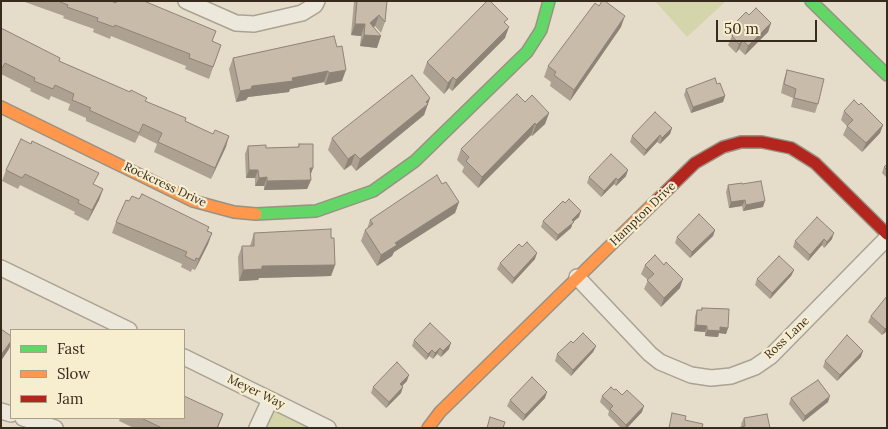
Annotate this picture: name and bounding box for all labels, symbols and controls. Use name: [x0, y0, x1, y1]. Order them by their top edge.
scale bar: [718, 10, 819, 42]
text: 50 m: [724, 19, 759, 38]
street label: Rockcress Drive: [121, 160, 209, 210]
street label: Hampton Drive: [607, 179, 679, 249]
street label: Ross Lane: [762, 314, 812, 362]
legend: [10, 329, 185, 419]
text: Fast: [57, 339, 85, 358]
text: Slow: [57, 364, 90, 383]
street label: Meyer Way: [225, 372, 287, 412]
text: Jam: [57, 389, 84, 408]

